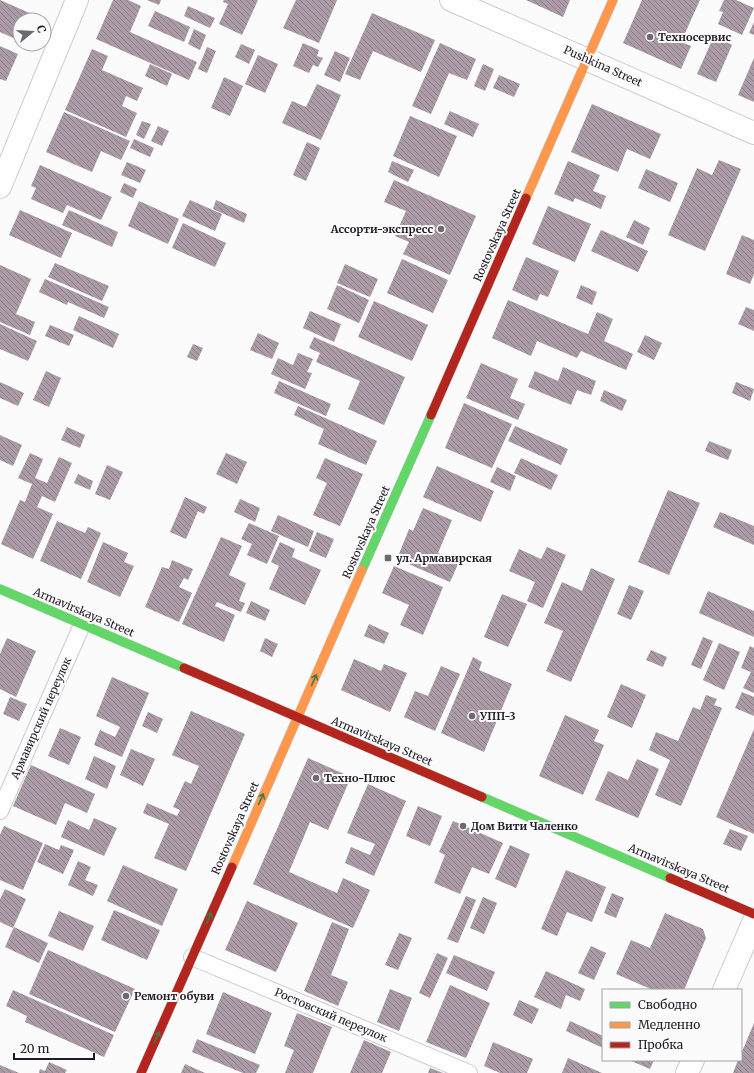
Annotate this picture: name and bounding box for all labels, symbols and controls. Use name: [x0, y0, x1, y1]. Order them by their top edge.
north arrow: [12, 12, 52, 52]
text: С: [34, 23, 49, 35]
place label: Техносервис: [658, 30, 731, 44]
marker: Техносервис: [645, 32, 655, 42]
street label: Pushkina Street: [562, 42, 645, 90]
street label: Rostovskaya Street: [470, 186, 524, 284]
place label: Ассорти-экспресс: [330, 222, 433, 236]
marker: Ассорти-экспресс: [436, 224, 446, 234]
street label: Rostovskaya Street: [339, 483, 393, 581]
place label: ул. Армавирская: [396, 551, 492, 565]
marker: ул. Армавирская: [383, 553, 393, 563]
street label: Armavirskaya Street: [31, 584, 137, 640]
street label: Армавирский переулок: [7, 655, 74, 782]
one-way arrow: [311, 675, 318, 687]
place label: УПП-3: [479, 709, 516, 723]
marker: УПП-3: [467, 711, 477, 721]
street label: Armavirskaya Street: [329, 713, 435, 769]
place label: Техно-Плюс: [324, 771, 396, 785]
marker: Техно-Плюс: [311, 773, 321, 783]
street label: Rostovskaya Street: [208, 779, 262, 877]
one-way arrow: [258, 794, 266, 806]
place label: Дом Вити Чаленко: [471, 819, 578, 833]
marker: Дом Вити Чаленко: [458, 821, 468, 831]
street label: Armavirskaya Street: [626, 840, 732, 896]
one-way arrow: [206, 913, 213, 925]
street label: Ростовский переулок: [273, 985, 389, 1045]
place label: Ремонт обуви: [134, 989, 214, 1003]
legend: [602, 989, 742, 1061]
marker: Ремонт обуви: [121, 991, 131, 1001]
text: Свободно: [638, 997, 697, 1012]
text: Медленно: [638, 1017, 700, 1032]
one-way arrow: [153, 1032, 161, 1044]
scale bar: [14, 1035, 94, 1061]
text: Пробка: [638, 1037, 684, 1052]
text: 20 m: [20, 1041, 49, 1056]

